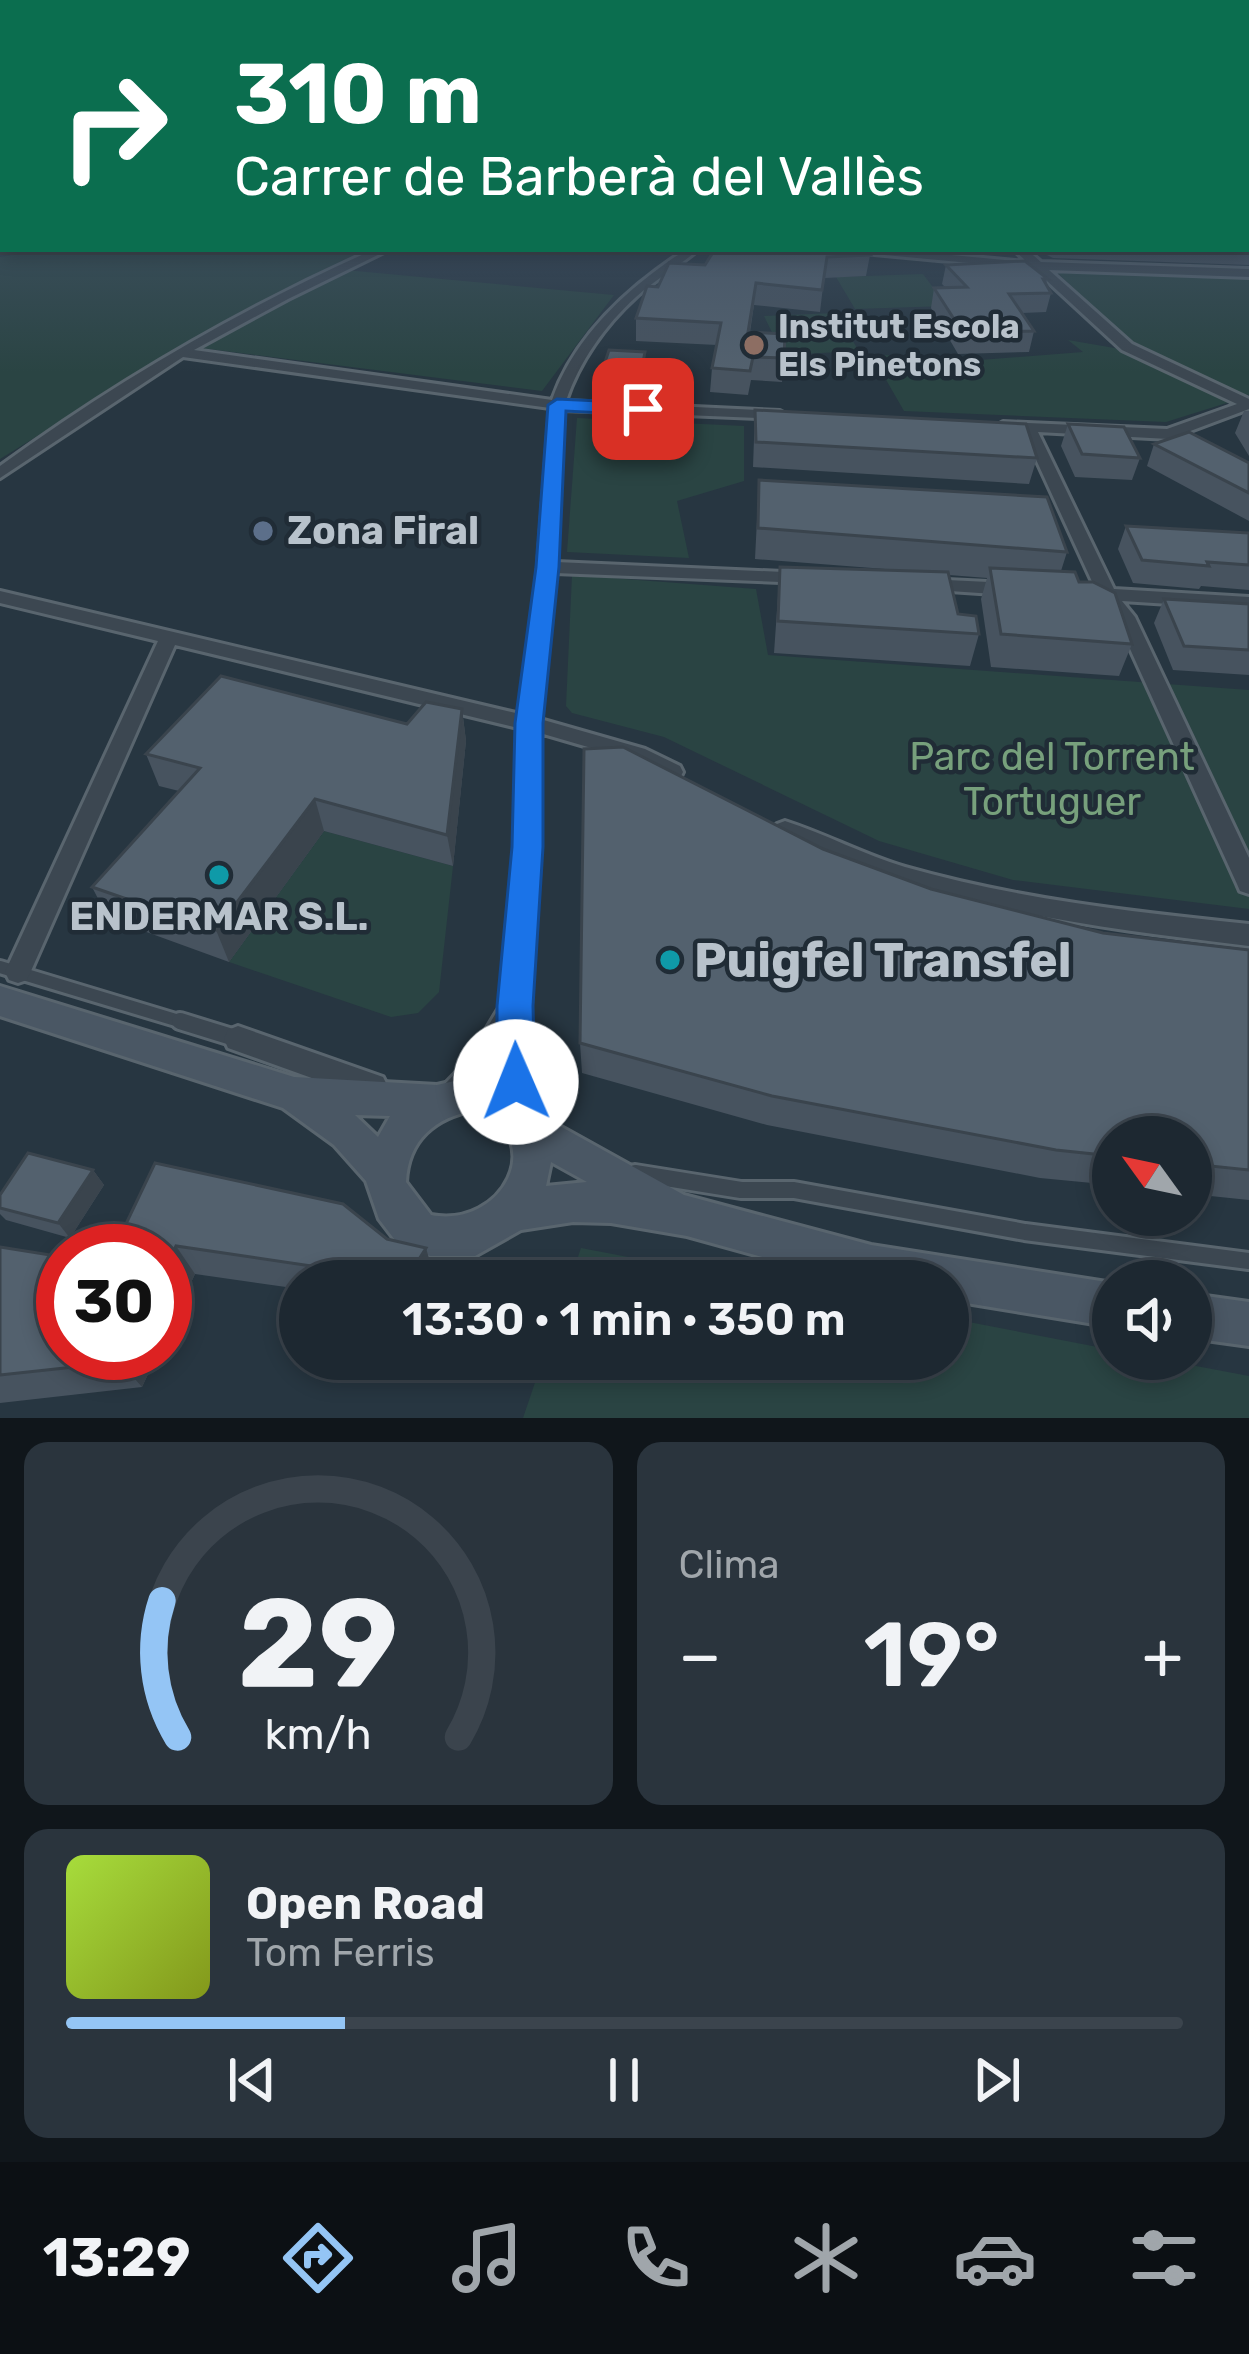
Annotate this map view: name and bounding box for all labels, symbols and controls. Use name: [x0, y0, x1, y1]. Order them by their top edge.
text: 310 m: [234, 44, 482, 144]
icon: right: [36, 48, 192, 204]
text: Carrer de Barberà del Vallès: [234, 145, 924, 209]
place label: Institut Escola Els Pinetons: [778, 307, 1020, 384]
marker: Institut Escola Els Pinetons: [741, 332, 767, 358]
pin: [592, 358, 694, 460]
icon: arrive: [610, 376, 676, 442]
place label: Zona Firal: [287, 508, 479, 554]
marker: Zona Firal: [250, 518, 276, 544]
park label: Parc del Torrent Tortuguer: [909, 734, 1195, 825]
marker: ENDERMAR S.L.: [206, 862, 232, 888]
place label: ENDERMAR S.L.: [69, 894, 369, 940]
place label: Puigfel Transfel: [694, 932, 1072, 989]
marker: Puigfel Transfel: [657, 947, 683, 973]
position arrow: [453, 1019, 579, 1145]
north arrow: [1092, 1116, 1212, 1236]
map controls: [1092, 1116, 1212, 1380]
speed limit sign: 30: [36, 1224, 192, 1380]
button: sound: [1092, 1260, 1212, 1380]
text: 13:30 · 1 min · 350 m: [402, 1293, 846, 1346]
text: Clima: [679, 1542, 780, 1588]
text: 29: [238, 1569, 399, 1717]
text: 19°: [864, 1602, 1000, 1709]
text: −: [679, 1616, 721, 1695]
text: +: [1142, 1616, 1183, 1695]
text: km/h: [265, 1708, 372, 1759]
text: Open Road: [246, 1877, 485, 1930]
text: Tom Ferris: [246, 1930, 435, 1976]
icon: previous: [219, 2047, 285, 2113]
icon: pause: [591, 2047, 657, 2113]
icon: next: [964, 2047, 1030, 2113]
icon: directions: [276, 2216, 360, 2300]
icon: music: [445, 2216, 529, 2300]
icon: phone: [614, 2216, 698, 2300]
icon: climate: [784, 2216, 868, 2300]
icon: car: [953, 2216, 1037, 2300]
icon: filters: [1122, 2216, 1206, 2300]
text: 13:29: [43, 2226, 191, 2290]

